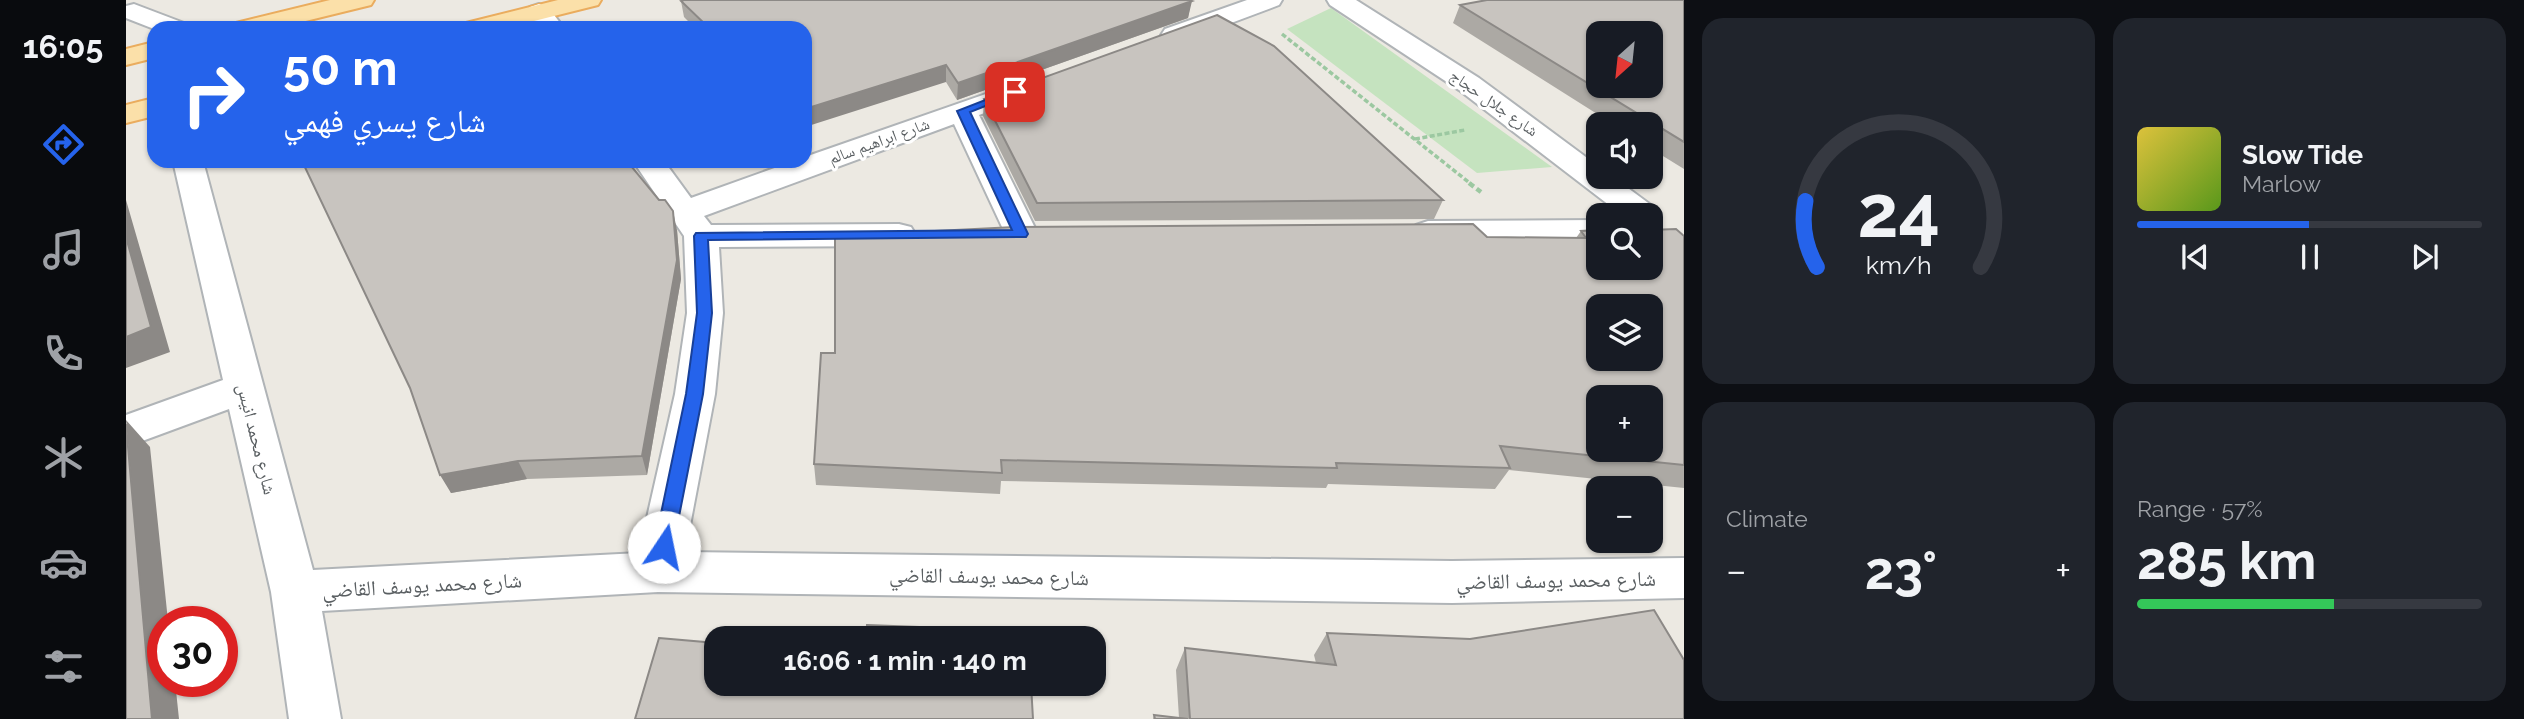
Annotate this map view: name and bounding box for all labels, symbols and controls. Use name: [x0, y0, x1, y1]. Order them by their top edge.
north arrow: [1586, 21, 1662, 98]
map controls: [1586, 21, 1663, 553]
text: 16:05: [23, 28, 103, 65]
text: 50 m: [283, 39, 398, 96]
icon: right: [168, 49, 259, 140]
pin: [985, 62, 1045, 122]
street label: شارع جلال حجاج: [1446, 66, 1542, 141]
icon: arrive: [996, 73, 1034, 111]
text: شارع يسري فهمي: [283, 102, 486, 139]
button: sound: [1586, 112, 1663, 189]
street label: شارع ابراهيم سالم: [826, 114, 932, 169]
icon: directions: [39, 120, 88, 169]
text: Slow Tide: [2242, 140, 2363, 170]
text: 24: [1857, 170, 1940, 255]
text: Marlow: [2242, 170, 2321, 197]
button: search: [1586, 203, 1663, 280]
icon: music: [39, 225, 88, 274]
icon: previous: [2176, 238, 2214, 276]
icon: pause: [2291, 238, 2329, 276]
icon: next: [2406, 238, 2444, 276]
text: km/h: [1866, 250, 1931, 280]
button: layers: [1586, 294, 1663, 371]
icon: phone: [39, 329, 88, 378]
street label: شارع محمد انيس: [232, 381, 281, 497]
button: +: [1586, 385, 1663, 462]
icon: climate: [39, 433, 88, 482]
button: −: [1586, 476, 1663, 553]
text: Range · 57%: [2137, 495, 2263, 522]
text: Climate: [1726, 505, 1808, 532]
position arrow: [627, 510, 701, 584]
text: 285 km: [2137, 530, 2316, 591]
icon: car: [39, 538, 88, 587]
text: 23°: [1865, 540, 1937, 601]
text: −: [1726, 548, 1746, 593]
text: +: [2055, 548, 2071, 593]
street label: شارع محمد يوسف القاضي: [889, 562, 1089, 595]
street label: شارع محمد يوسف القاضي: [1456, 566, 1656, 599]
street label: شارع محمد يوسف القاضي: [321, 567, 523, 607]
speed limit sign: 30: [147, 606, 238, 697]
icon: filters: [39, 642, 88, 691]
text: 16:06 · 1 min · 140 m: [783, 646, 1027, 676]

